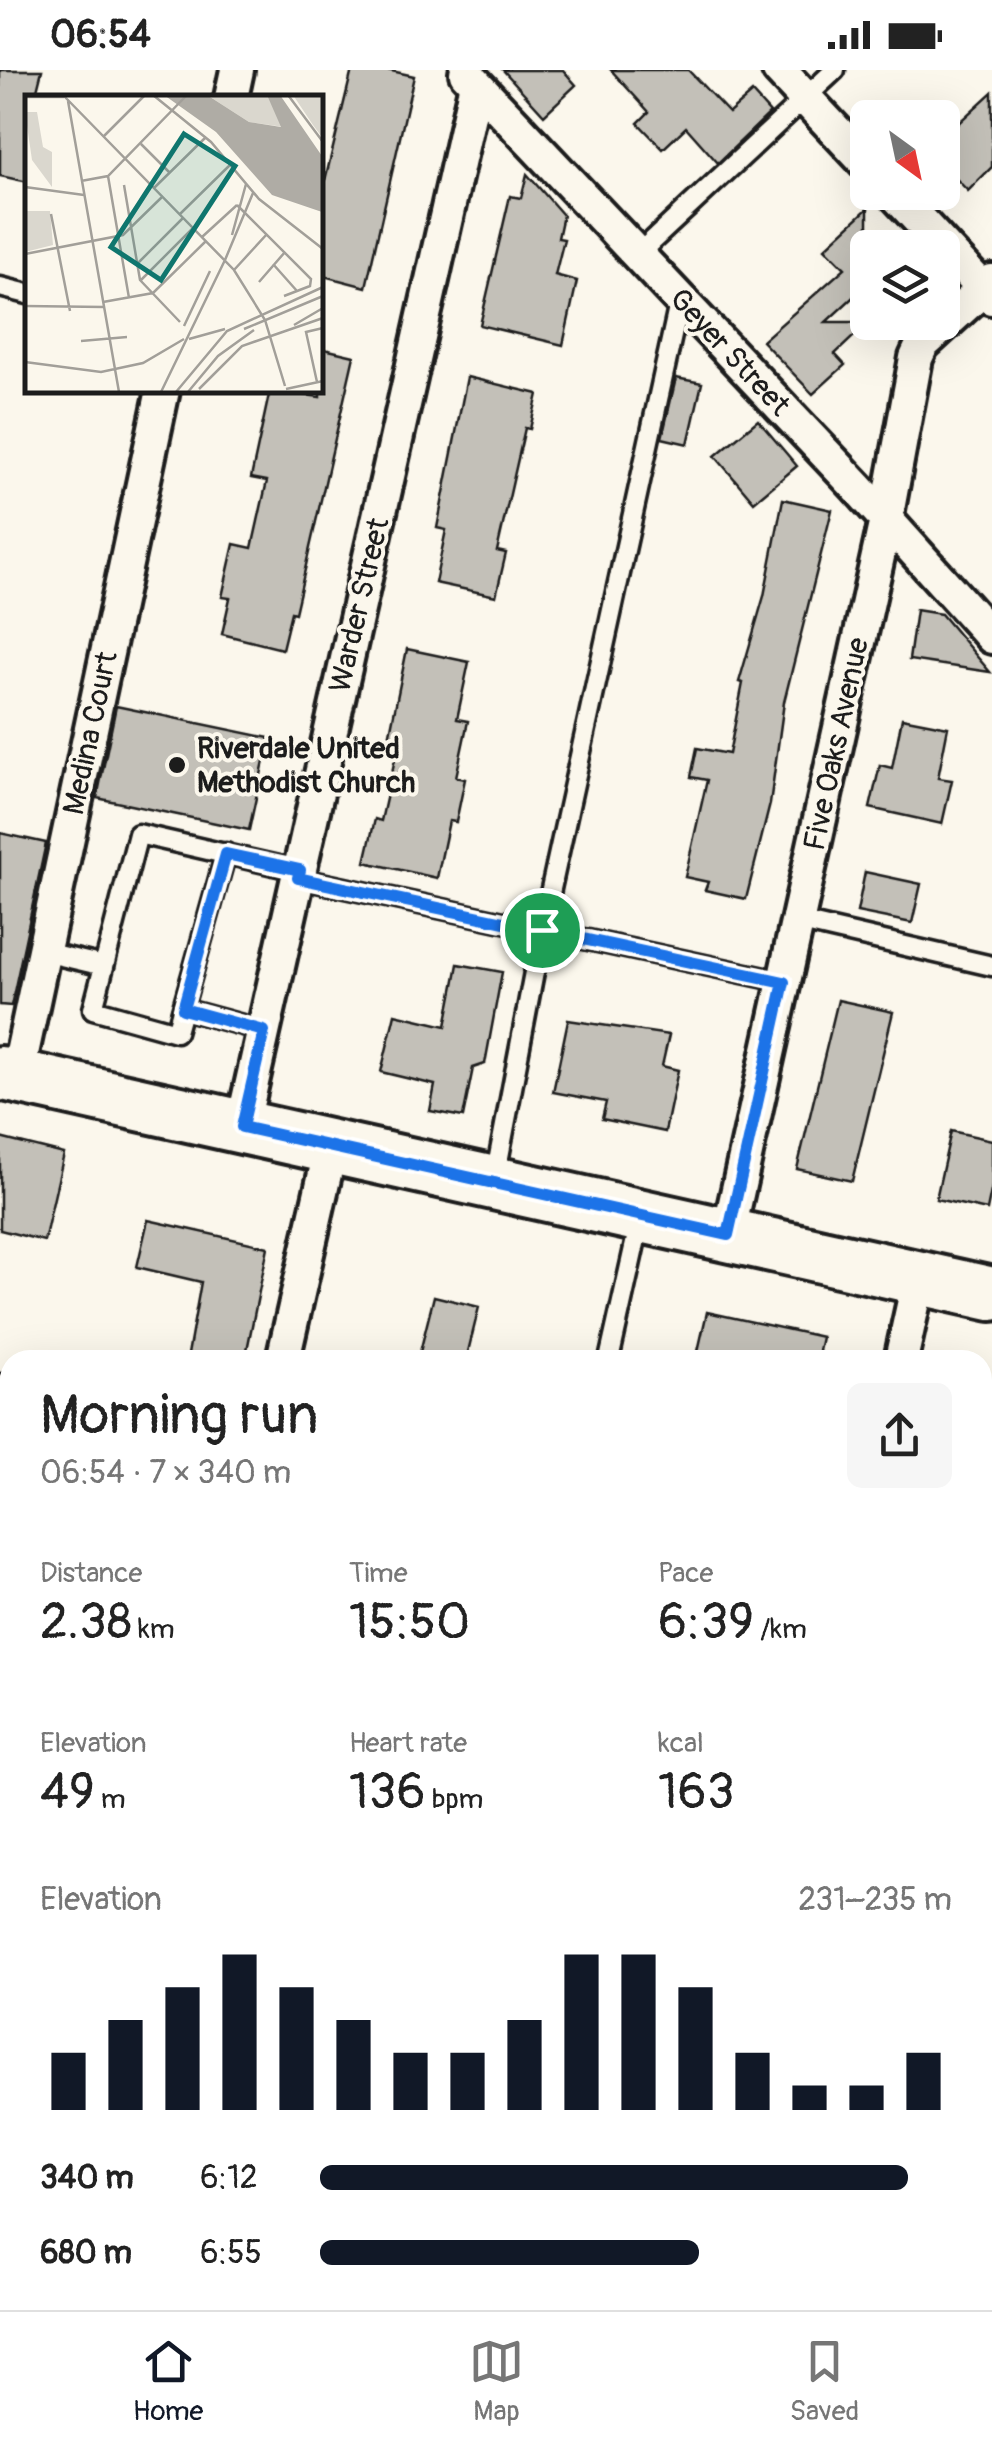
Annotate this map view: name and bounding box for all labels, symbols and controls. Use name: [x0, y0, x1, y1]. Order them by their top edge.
text: 06:54: [50, 11, 151, 59]
inset map: [25, 95, 322, 392]
north arrow: [850, 100, 960, 210]
map controls: [850, 100, 960, 340]
button: layers: [850, 230, 960, 340]
street label: Geyer Street: [661, 281, 799, 424]
street label: Warder Street: [321, 513, 398, 696]
street label: Five Oaks Avenue: [796, 634, 877, 854]
street label: Medina Court: [55, 647, 126, 818]
place label: Riverdale United Methodist Church: [197, 730, 415, 801]
marker: Riverdale United Methodist Church: [166, 754, 188, 776]
pin: [500, 888, 585, 973]
icon: arrive: [515, 903, 570, 958]
text: Morning run: [40, 1381, 318, 1450]
button: share: [847, 1383, 952, 1488]
text: 06:54 · 7 × 340 m: [40, 1453, 291, 1493]
text: Distance: [40, 1556, 142, 1591]
text: Time: [349, 1556, 408, 1591]
text: Pace: [658, 1556, 713, 1591]
text: 2.38: [40, 1591, 132, 1654]
text: 15:50: [349, 1591, 470, 1654]
text: 6:39: [658, 1591, 754, 1654]
text: km: [132, 1612, 175, 1647]
text: /km: [754, 1612, 807, 1647]
text: Elevation: [40, 1726, 147, 1761]
text: Heart rate: [349, 1726, 467, 1761]
text: kcal: [658, 1726, 704, 1761]
text: 49: [40, 1761, 95, 1824]
text: 136: [349, 1761, 426, 1824]
text: 163: [658, 1761, 735, 1824]
text: m: [95, 1782, 126, 1817]
text: bpm: [426, 1782, 483, 1817]
text: Elevation: [40, 1880, 162, 1920]
text: 231–235 m: [798, 1880, 952, 1920]
text: 340 m: [40, 2158, 134, 2198]
text: 6:12: [200, 2158, 258, 2198]
text: 680 m: [40, 2233, 132, 2273]
text: 6:55: [200, 2233, 262, 2273]
tab: Home: [133, 2334, 203, 2429]
tab: Map: [469, 2334, 524, 2429]
tab: Saved: [790, 2334, 859, 2429]

